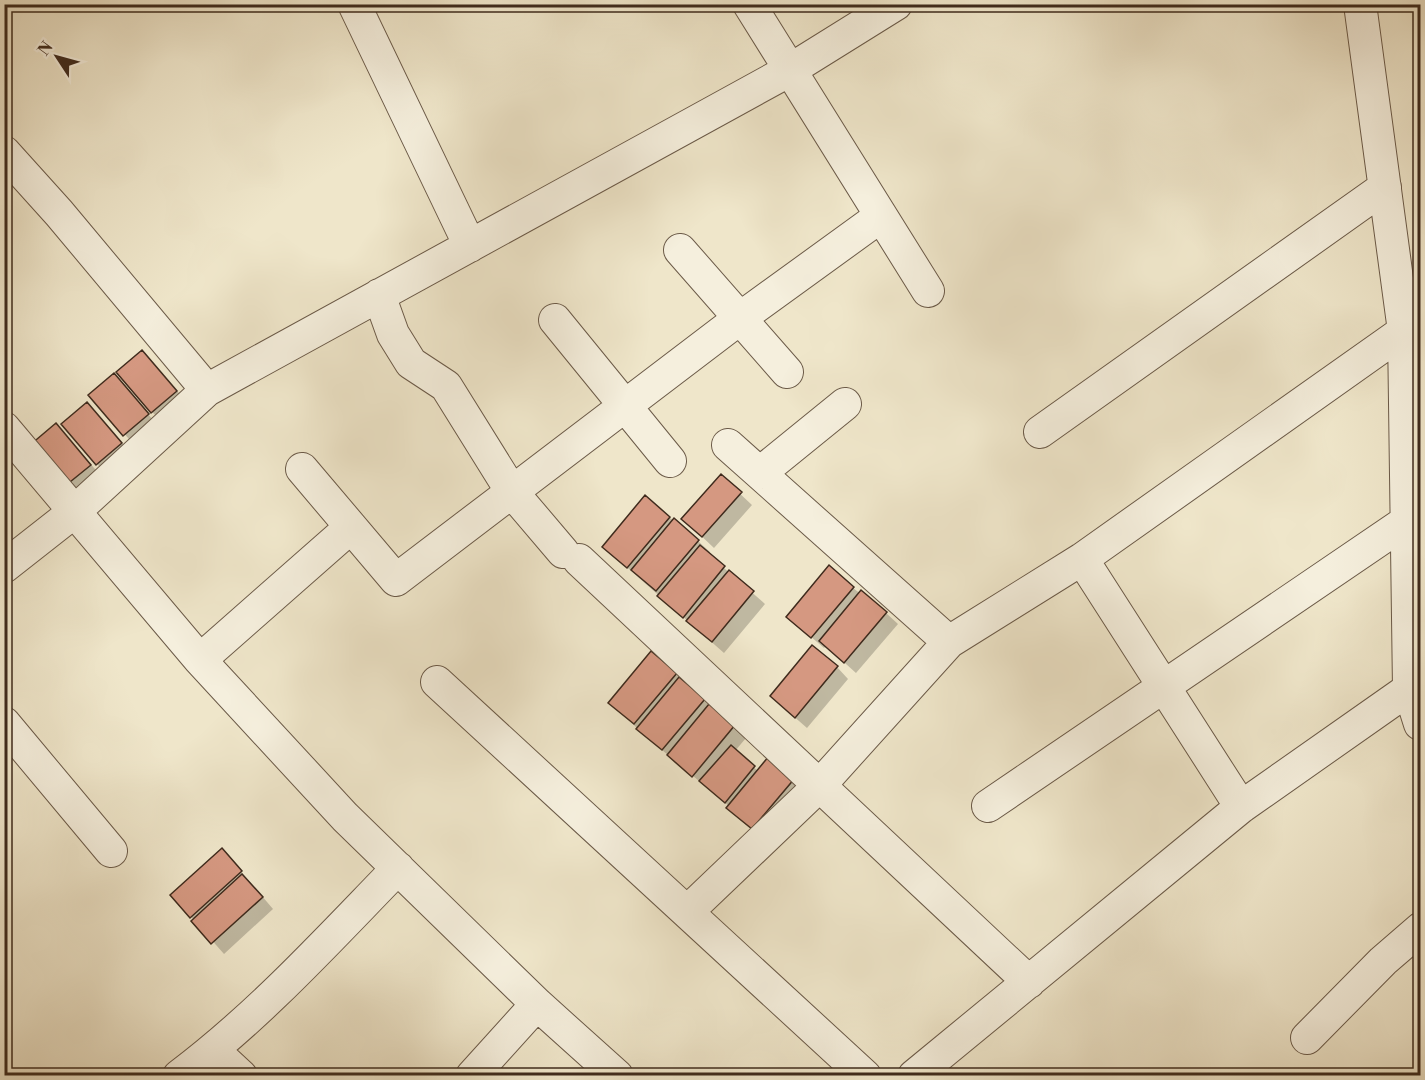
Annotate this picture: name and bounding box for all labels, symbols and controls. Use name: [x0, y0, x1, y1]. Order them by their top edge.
north arrow: [27, 27, 87, 87]
text: N: [34, 37, 58, 60]

